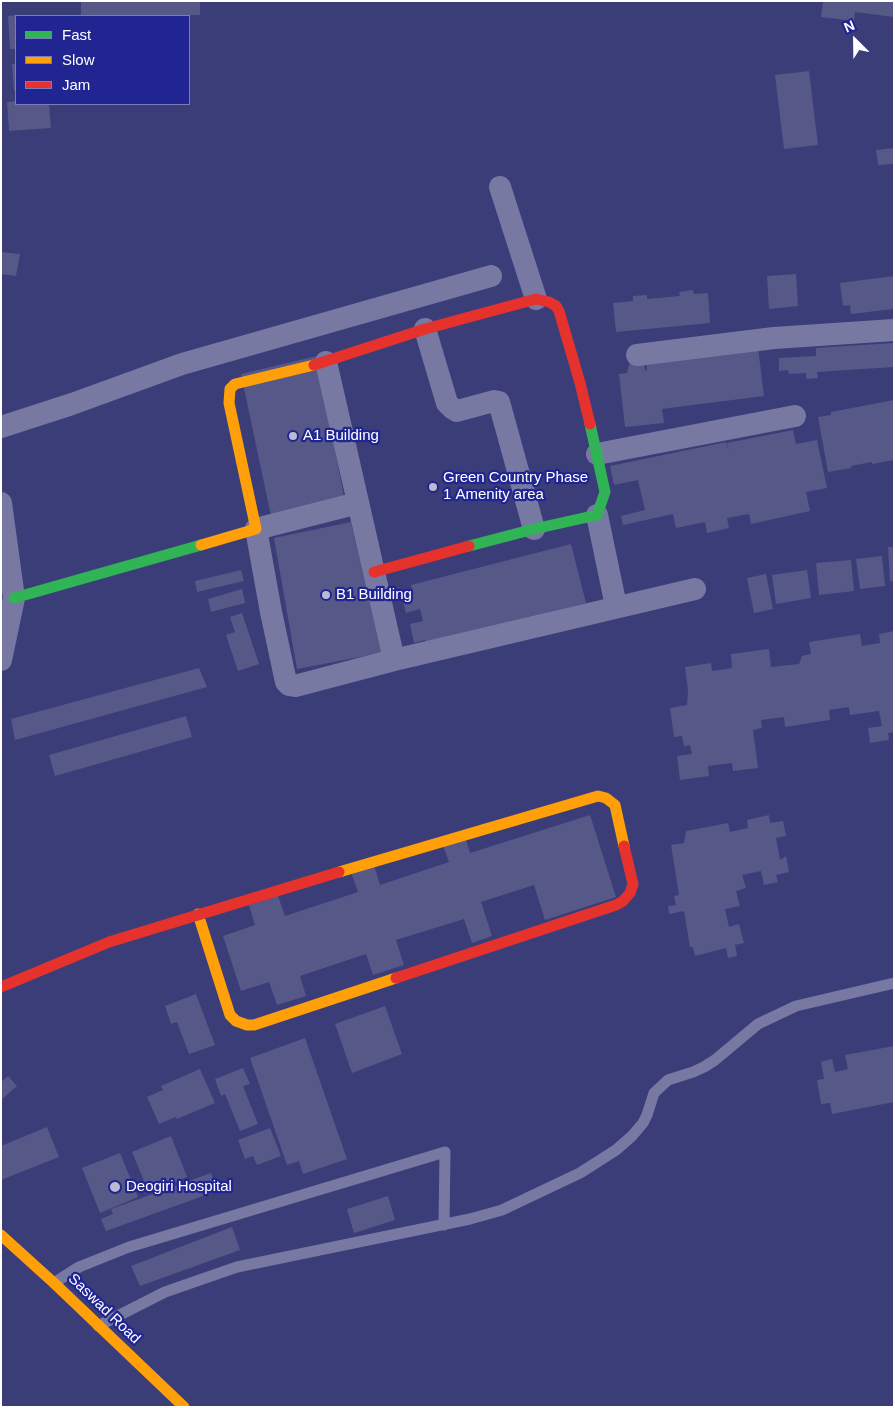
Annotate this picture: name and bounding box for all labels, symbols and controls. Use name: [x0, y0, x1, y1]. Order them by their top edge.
legend: [15, 15, 190, 105]
north arrow: [830, 15, 880, 65]
text: N: [841, 17, 857, 36]
text: Fast: [62, 26, 91, 43]
text: Slow: [62, 51, 95, 68]
text: Jam: [62, 76, 90, 93]
place label: A1 Building: [303, 427, 379, 445]
marker: A1 Building: [287, 430, 299, 442]
place label: Green Country Phase 1 Amenity area: [443, 469, 588, 504]
marker: Green Country Phase 1 Amenity area: [427, 481, 439, 493]
place label: B1 Building: [336, 586, 412, 604]
marker: B1 Building: [320, 589, 332, 601]
place label: Deogiri Hospital: [126, 1178, 232, 1196]
marker: Deogiri Hospital: [108, 1180, 122, 1194]
street label: Saswad Road: [64, 1270, 144, 1348]

